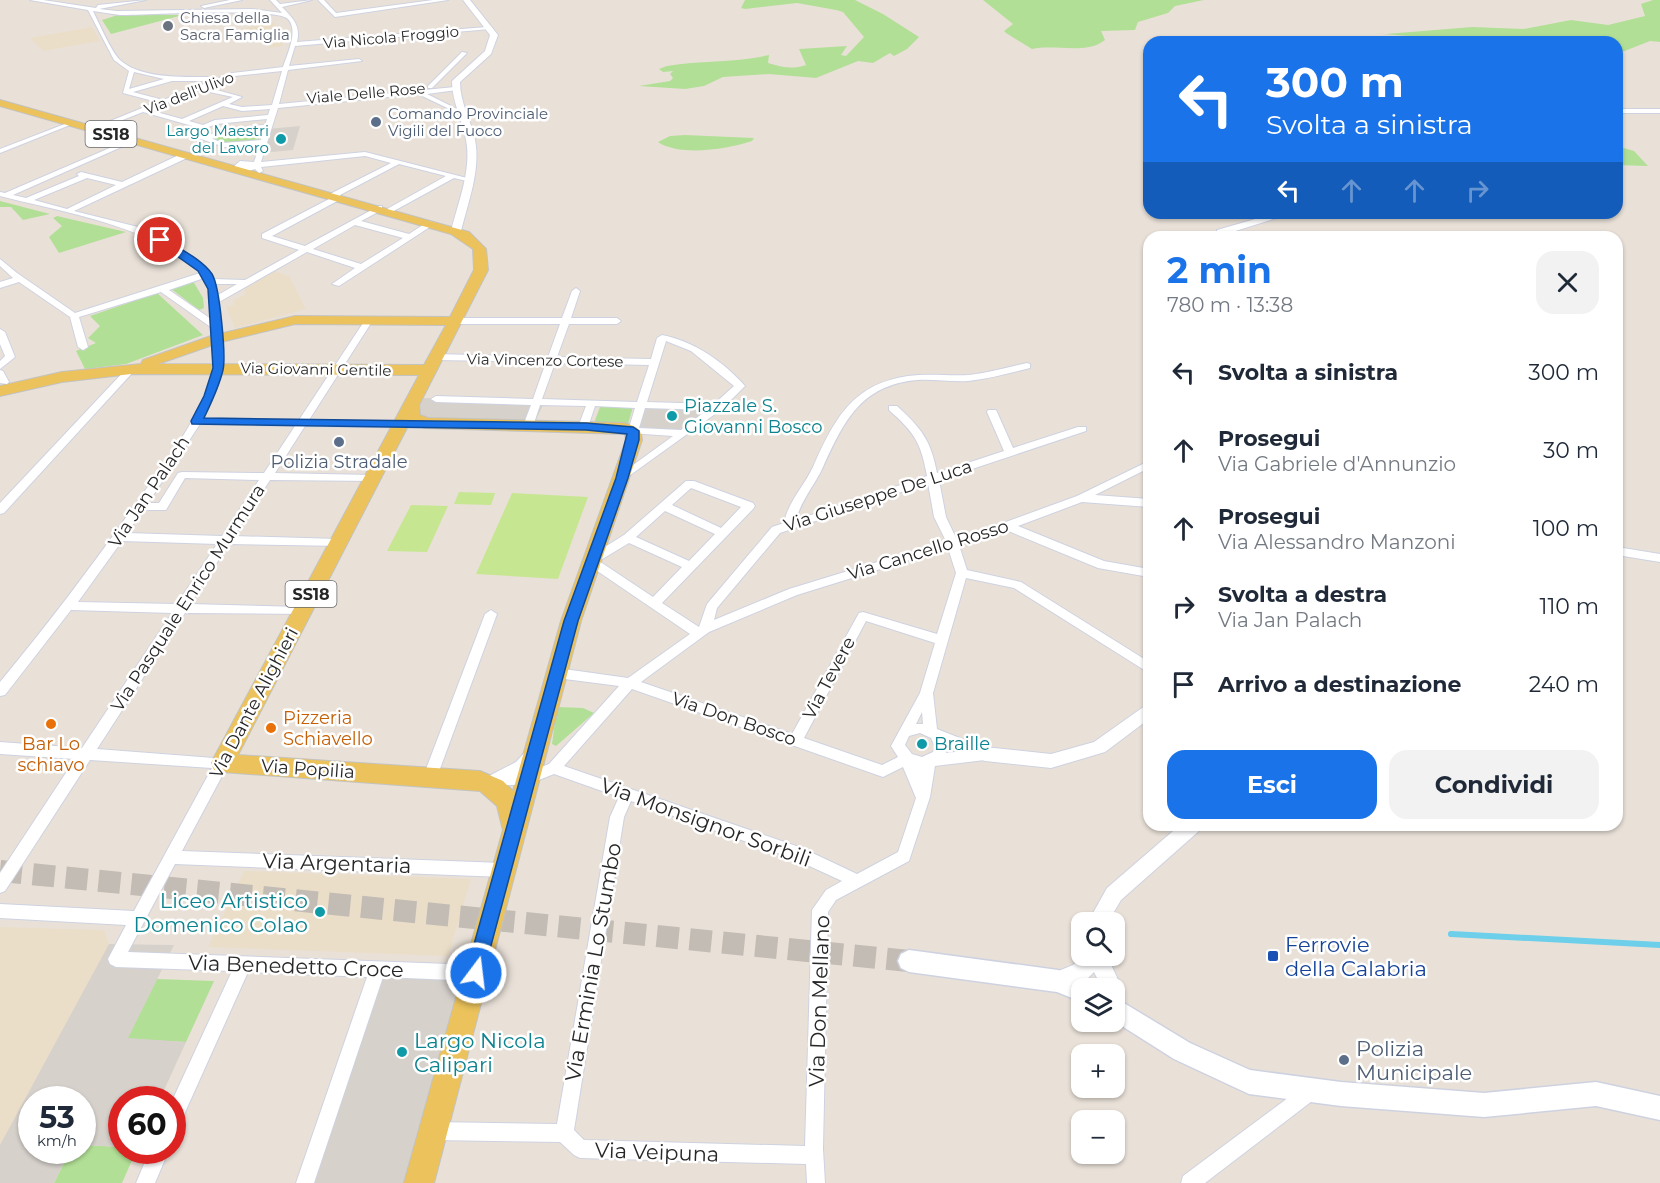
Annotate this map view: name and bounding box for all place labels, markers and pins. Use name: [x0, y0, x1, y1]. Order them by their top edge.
place label: Chiesa della Sacra Famiglia: [180, 8, 290, 44]
marker: Chiesa della Sacra Famiglia: [161, 19, 175, 33]
place label: Comando Provinciale Vigili del Fuoco: [388, 104, 548, 140]
marker: Comando Provinciale Vigili del Fuoco: [369, 115, 383, 129]
place label: Largo Maestri del Lavoro: [166, 121, 269, 157]
marker: Largo Maestri del Lavoro: [274, 132, 288, 146]
pin: [134, 214, 185, 265]
place label: Piazzale S. Giovanni Bosco: [684, 395, 823, 438]
marker: Piazzale S. Giovanni Bosco: [665, 409, 679, 423]
marker: Polizia Stradale: [332, 435, 346, 449]
place label: Polizia Stradale: [270, 451, 408, 473]
place label: Pizzeria Schiavello: [283, 707, 373, 750]
marker: Bar Lo schiavo: [44, 717, 58, 731]
marker: Pizzeria Schiavello: [264, 721, 278, 735]
place label: Bar Lo schiavo: [17, 733, 85, 776]
place label: Braille: [934, 733, 990, 755]
marker: Braille: [915, 737, 929, 751]
place label: Liceo Artistico Domenico Colao: [134, 888, 308, 937]
marker: Liceo Artistico Domenico Colao: [313, 905, 327, 919]
place label: Ferrovie della Calabria: [1285, 932, 1427, 981]
marker: Ferrovie della Calabria: [1266, 949, 1280, 963]
place label: Largo Nicola Calipari: [414, 1028, 546, 1077]
place label: Polizia Municipale: [1356, 1036, 1472, 1085]
marker: Largo Nicola Calipari: [395, 1045, 409, 1059]
marker: Polizia Municipale: [1337, 1053, 1351, 1067]

